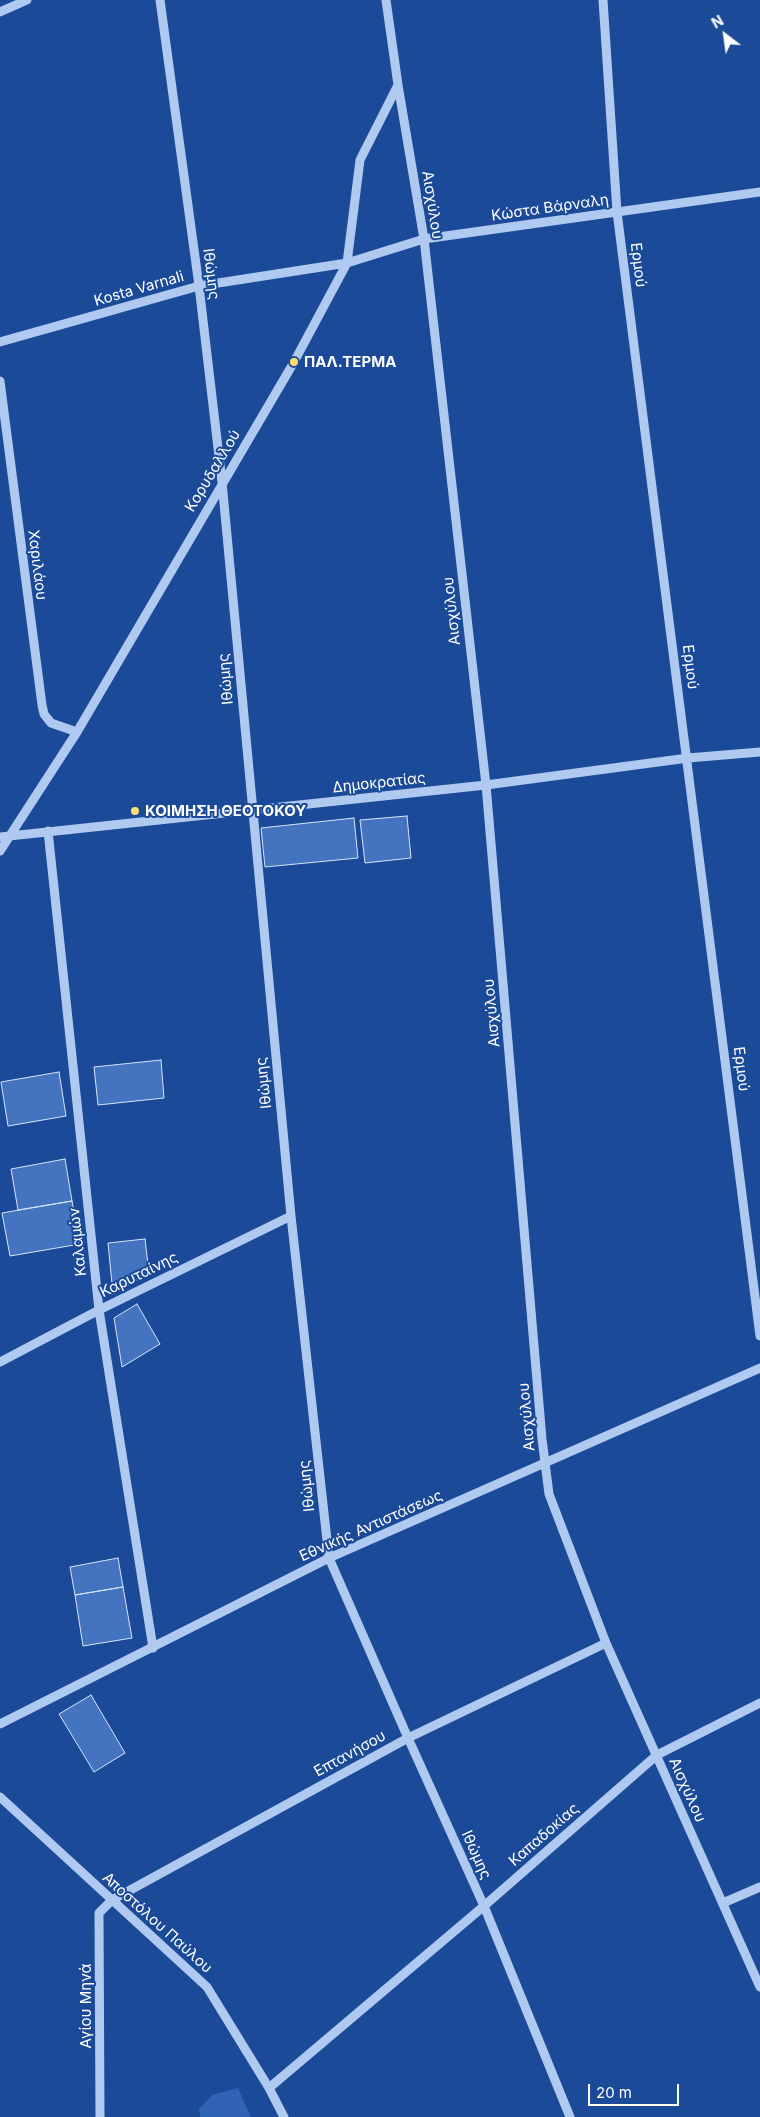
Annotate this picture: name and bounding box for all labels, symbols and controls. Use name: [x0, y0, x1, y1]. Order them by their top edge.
north arrow: [700, 10, 750, 60]
text: N: [708, 12, 726, 32]
street label: Αισχύλου: [418, 170, 446, 240]
street label: Κώστα Βάρναλη: [490, 191, 610, 225]
street label: Ερμού: [626, 242, 650, 288]
street label: Ιθώμης: [199, 247, 223, 301]
street label: Kosta Varnali: [92, 268, 186, 310]
place label: ΠΑΛ.ΤΕΡΜΑ: [304, 353, 396, 371]
marker: ΠΑΛ.ΤΕΡΜΑ: [288, 356, 300, 368]
street label: Κορυδαλλού: [181, 427, 245, 515]
street label: Χαριλάου: [24, 529, 50, 601]
street label: Αισχύλου: [439, 576, 465, 646]
street label: Ερμού: [678, 644, 702, 690]
street label: Ιθώμης: [215, 653, 237, 705]
street label: Δημοκρατίας: [332, 769, 426, 797]
place label: ΚΟΙΜΗΣΗ ΘΕΟΤΟΚΟΥ: [145, 802, 306, 820]
marker: ΚΟΙΜΗΣΗ ΘΕΟΤΟΚΟΥ: [129, 805, 141, 817]
street label: Αισχύλου: [480, 978, 504, 1048]
street label: Ερμού: [729, 1046, 753, 1092]
street label: Ιθώμης: [252, 1056, 276, 1110]
street label: Καλαμών: [65, 1207, 91, 1277]
street label: Καρυταίνης: [97, 1248, 181, 1302]
street label: Αισχύλου: [515, 1382, 539, 1452]
street label: Ιθώμης: [295, 1459, 319, 1513]
street label: Εθνικής Αντιστάσεως: [297, 1486, 445, 1566]
street label: Επτανήσου: [311, 1727, 389, 1781]
street label: Αισχύλου: [665, 1755, 709, 1825]
street label: Καπαδοκίας: [505, 1800, 583, 1870]
street label: Ιθώμης: [457, 1828, 495, 1882]
street label: Αποστόλου Παύλου: [98, 1869, 216, 1977]
street label: Αγίου Μηνά: [77, 1963, 95, 2049]
scale bar: [590, 2074, 681, 2106]
text: 20 m: [596, 2083, 632, 2102]

